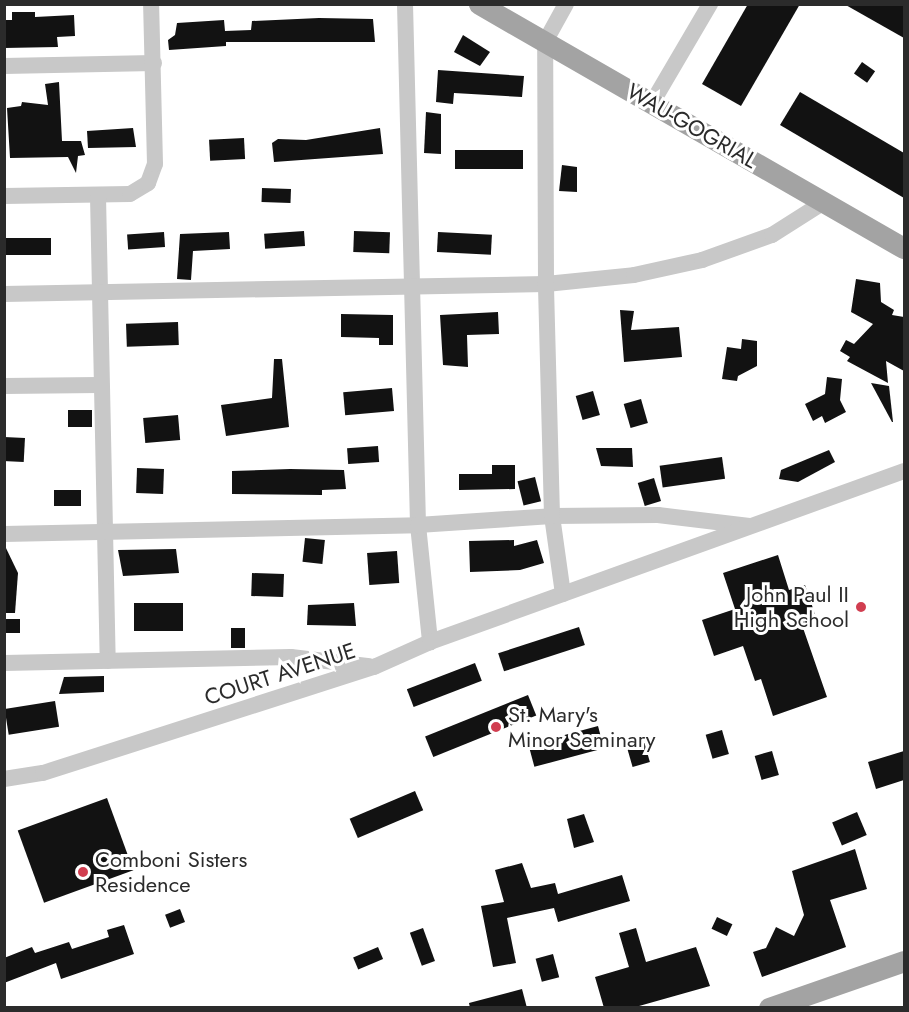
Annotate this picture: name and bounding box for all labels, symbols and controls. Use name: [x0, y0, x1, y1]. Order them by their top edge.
street label: WAU-GOGRIAL: [622, 78, 762, 174]
place label: John Paul II High School: [734, 581, 849, 632]
marker: John Paul II High School: [854, 600, 868, 614]
street label: COURT AVENUE: [201, 637, 359, 711]
place label: St. Mary's Minor Seminary: [508, 701, 656, 752]
marker: St. Mary's Minor Seminary: [489, 720, 503, 734]
place label: Comboni Sisters Residence: [95, 846, 247, 897]
marker: Comboni Sisters Residence: [76, 865, 90, 879]

